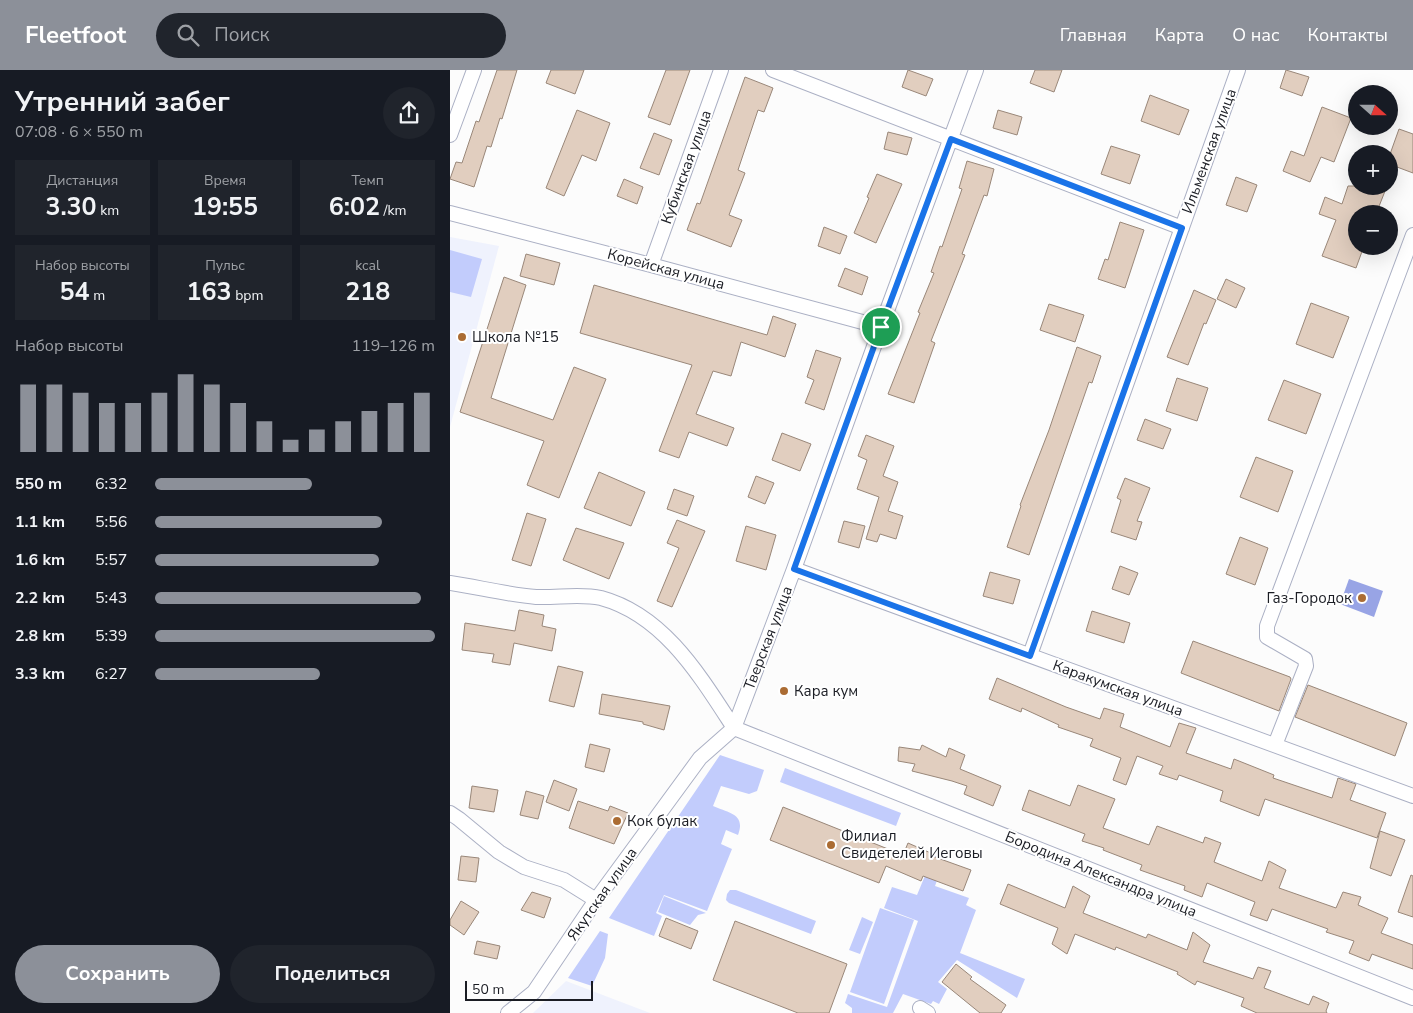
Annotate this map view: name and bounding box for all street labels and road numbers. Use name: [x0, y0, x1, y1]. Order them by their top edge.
street label: Ильменская улица: [1177, 86, 1241, 216]
street label: Кубинская улица: [656, 107, 716, 227]
street label: Корейская улица: [605, 244, 727, 294]
street label: Тверская улица: [739, 583, 797, 693]
street label: Каракумская улица: [1050, 655, 1186, 721]
street label: Бородина Александра улица: [1002, 826, 1200, 922]
street label: Якутская улица: [562, 843, 642, 945]

